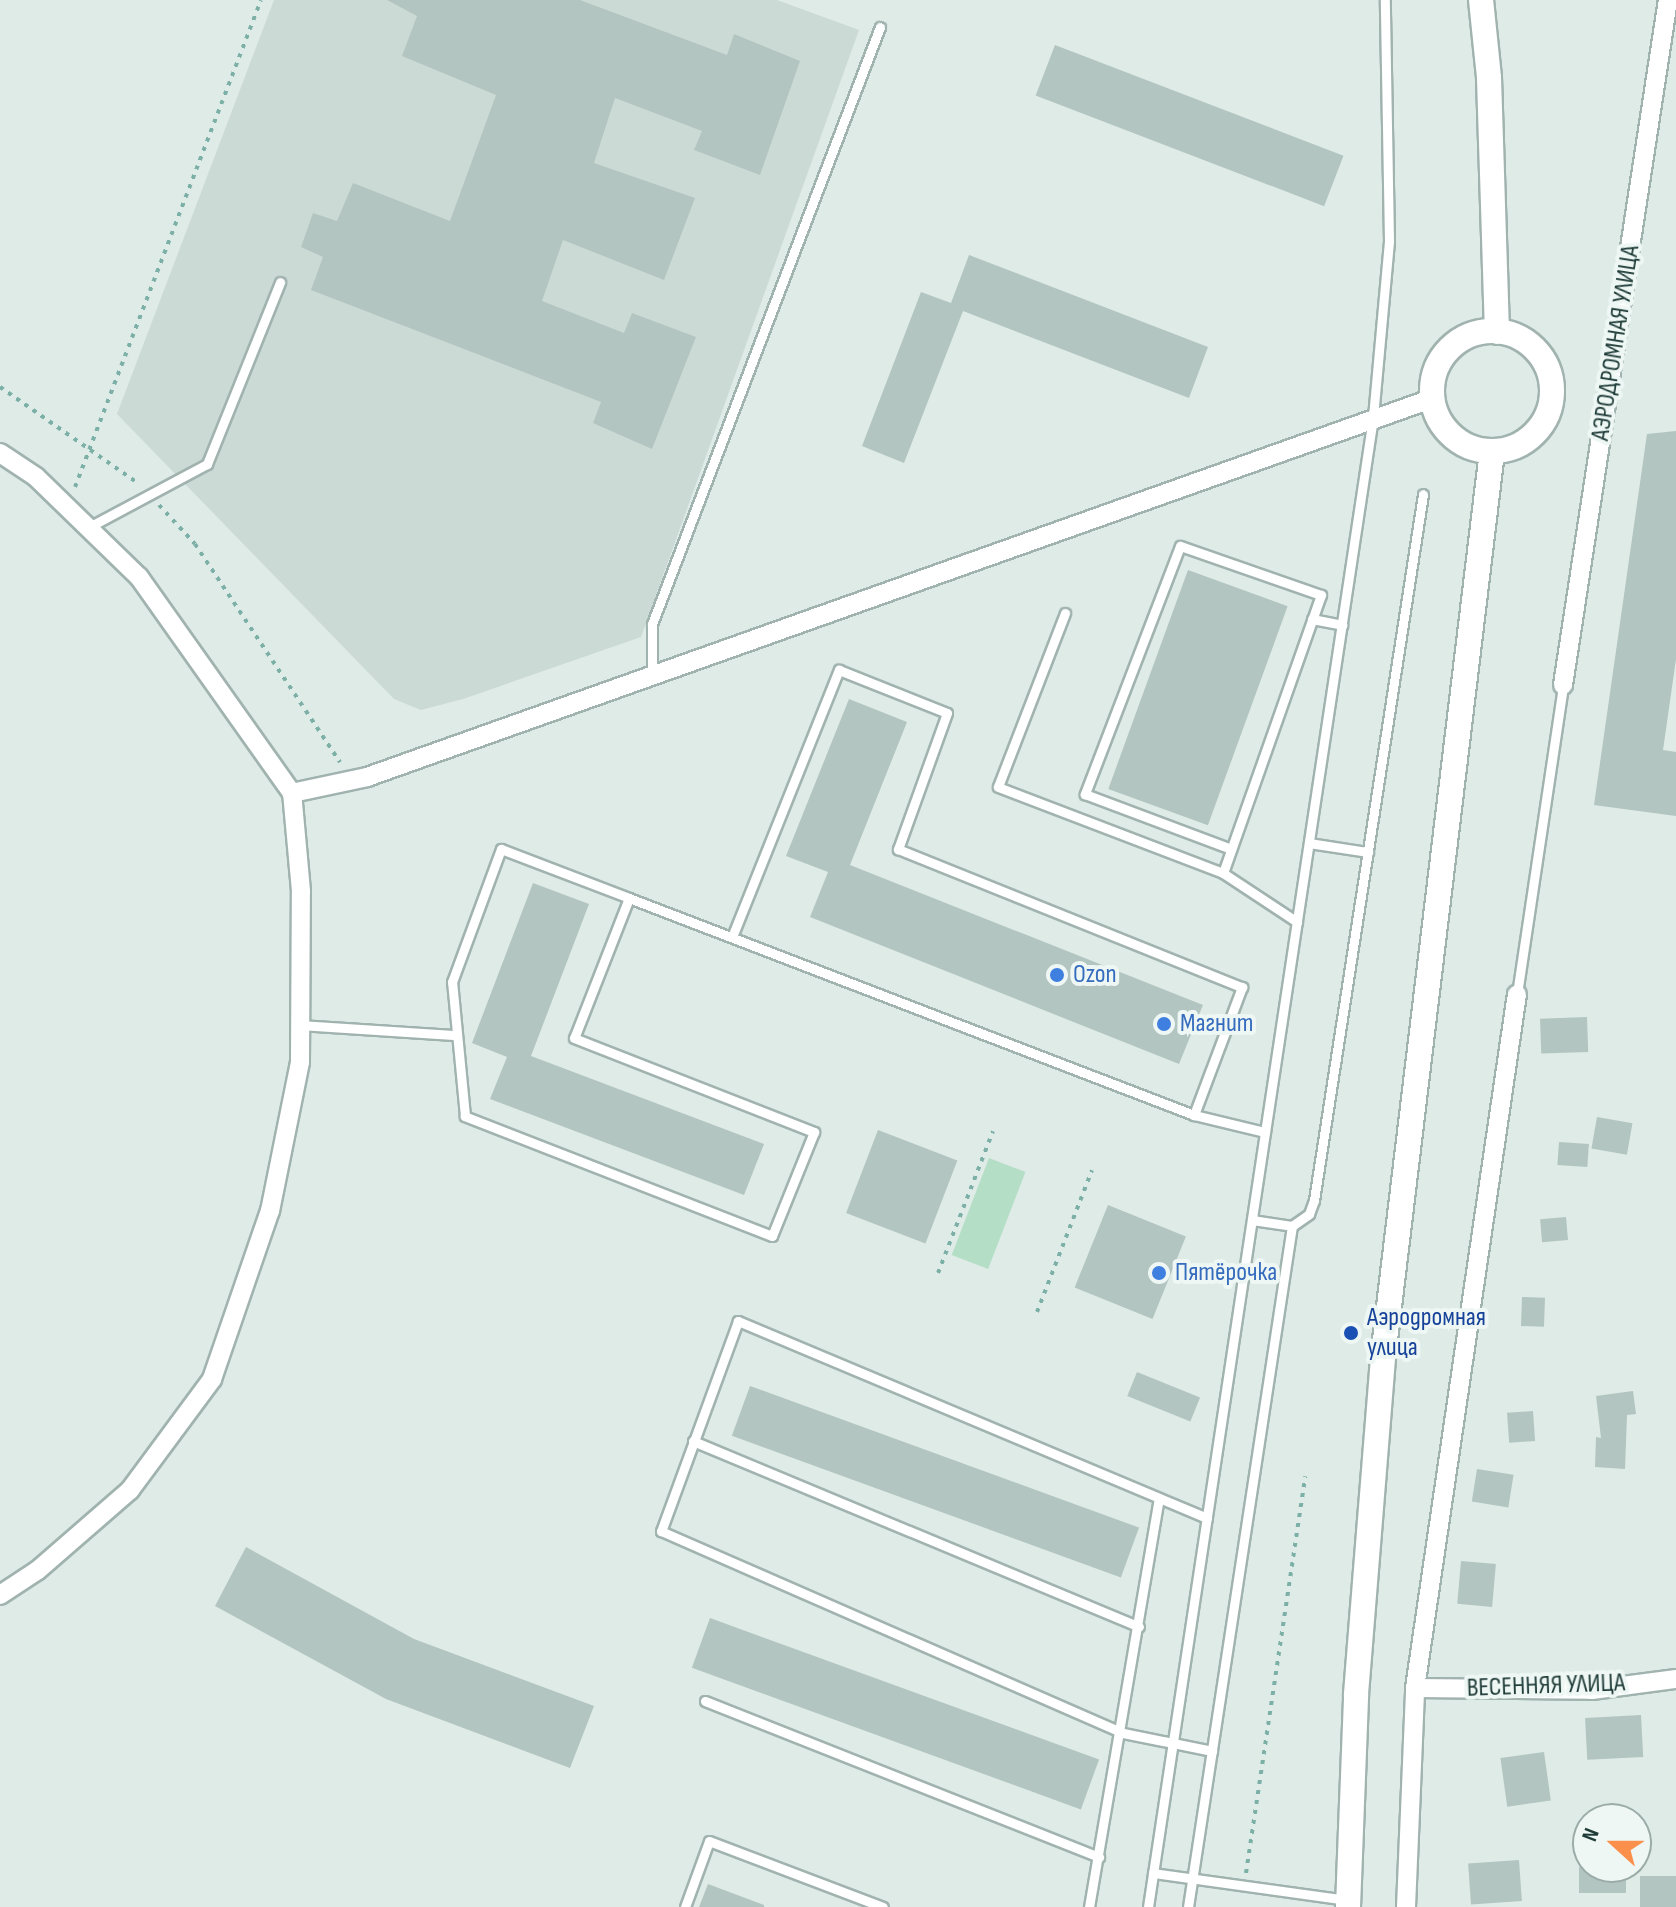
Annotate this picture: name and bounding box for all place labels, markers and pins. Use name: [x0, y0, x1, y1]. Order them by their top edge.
place label: Ozon: [1073, 959, 1117, 991]
marker: Ozon: [1048, 966, 1066, 984]
place label: Магнит: [1180, 1008, 1253, 1040]
marker: Магнит: [1155, 1015, 1173, 1033]
place label: Пятёрочка: [1175, 1257, 1277, 1289]
marker: Пятёрочка: [1150, 1264, 1168, 1282]
place label: Аэродромная улица: [1367, 1302, 1486, 1364]
marker: Аэродромная улица: [1342, 1324, 1360, 1342]

